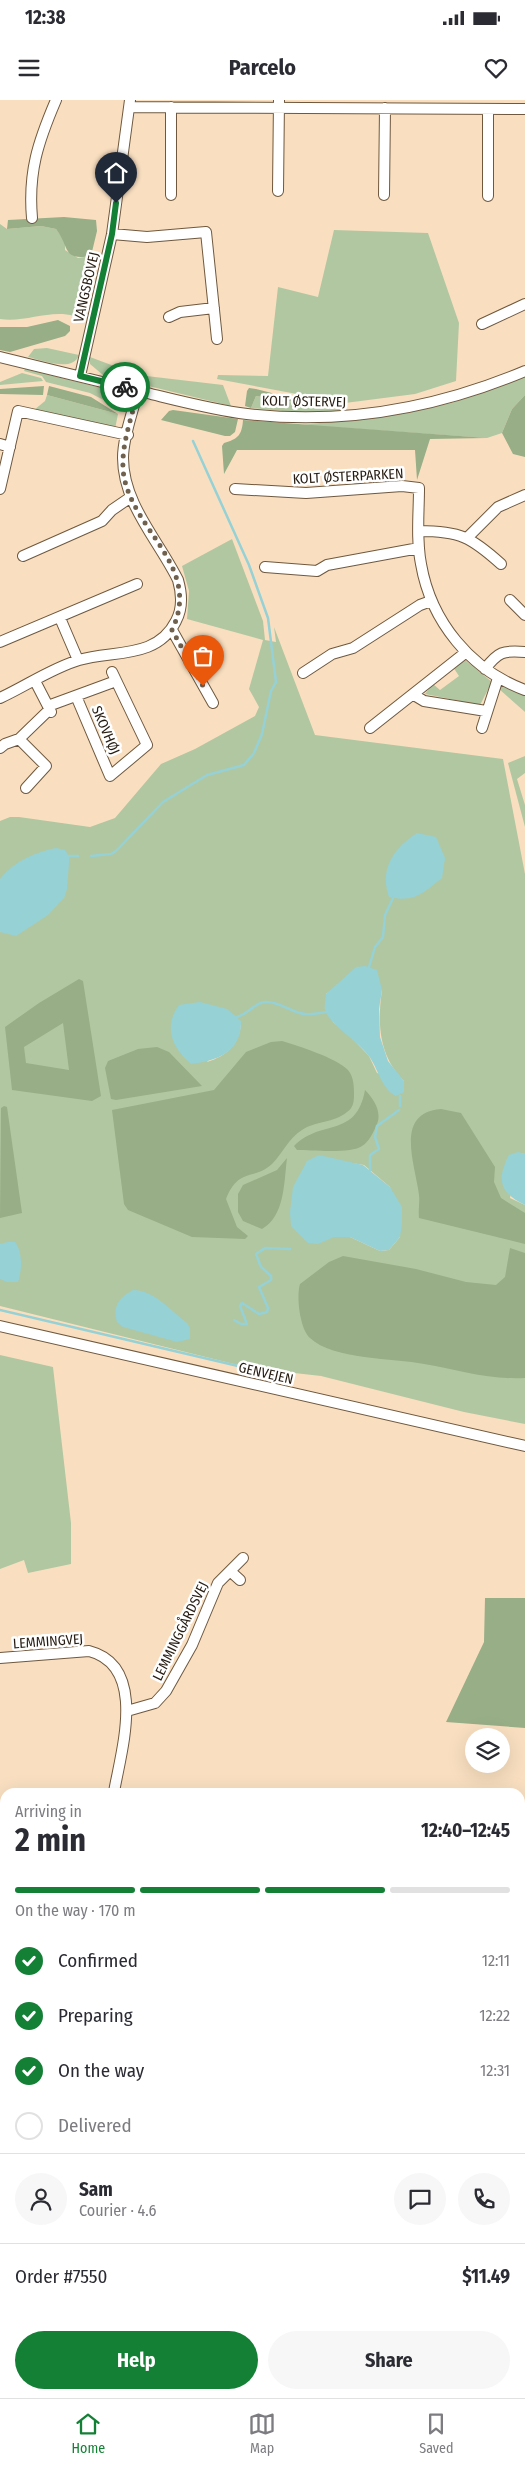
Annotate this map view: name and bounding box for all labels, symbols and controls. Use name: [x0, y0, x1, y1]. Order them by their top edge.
text: 12:38: [25, 6, 66, 29]
icon: menu: [15, 54, 43, 82]
text: Parcelo: [229, 54, 296, 81]
icon: heart: [482, 54, 510, 82]
pin: [95, 152, 137, 203]
icon: home: [102, 159, 130, 187]
street label: VANGSBOVEJ: [70, 250, 103, 324]
courier: [100, 362, 150, 412]
icon: bike: [111, 373, 139, 401]
street label: KOLT ØSTERVEJ: [262, 392, 346, 411]
street label: KOLT ØSTERPARKEN: [292, 465, 404, 488]
pin: [182, 635, 224, 686]
icon: bag: [189, 642, 217, 670]
street label: SKOVHØJ: [88, 703, 123, 757]
street label: GENVEJEN: [237, 1359, 295, 1388]
street label: LEMMINGGÅRDSVEJ: [148, 1578, 212, 1684]
street label: LEMMINGVEJ: [12, 1631, 84, 1652]
map controls: [465, 1728, 510, 1773]
button: layers: [465, 1728, 510, 1773]
text: Arriving in: [15, 1802, 82, 1821]
text: 12:40–12:45: [421, 1819, 510, 1842]
text: 2 min: [15, 1821, 86, 1859]
text: On the way · 170 m: [15, 1901, 135, 1920]
icon: check: [15, 1947, 43, 1975]
text: Confirmed: [58, 1949, 138, 1972]
text: 12:11: [482, 1951, 510, 1970]
icon: check: [15, 2002, 43, 2030]
text: Preparing: [58, 2004, 133, 2027]
text: 12:22: [479, 2006, 510, 2025]
icon: check: [15, 2057, 43, 2085]
text: On the way: [58, 2059, 144, 2082]
text: 12:31: [480, 2061, 510, 2080]
text: Delivered: [58, 2114, 132, 2137]
button: person: [15, 2173, 67, 2225]
button: chat: [394, 2173, 446, 2225]
button: phone: [458, 2173, 510, 2225]
text: Sam: [79, 2178, 113, 2201]
text: Courier · 4.6: [79, 2201, 157, 2220]
text: Order #7550: [15, 2265, 107, 2288]
text: $11.49: [462, 2265, 510, 2288]
button: Help: [15, 2331, 258, 2389]
button: Share: [268, 2331, 510, 2389]
tab: Home: [72, 2410, 105, 2457]
tab: Map: [248, 2410, 276, 2457]
tab: Saved: [419, 2410, 453, 2457]

